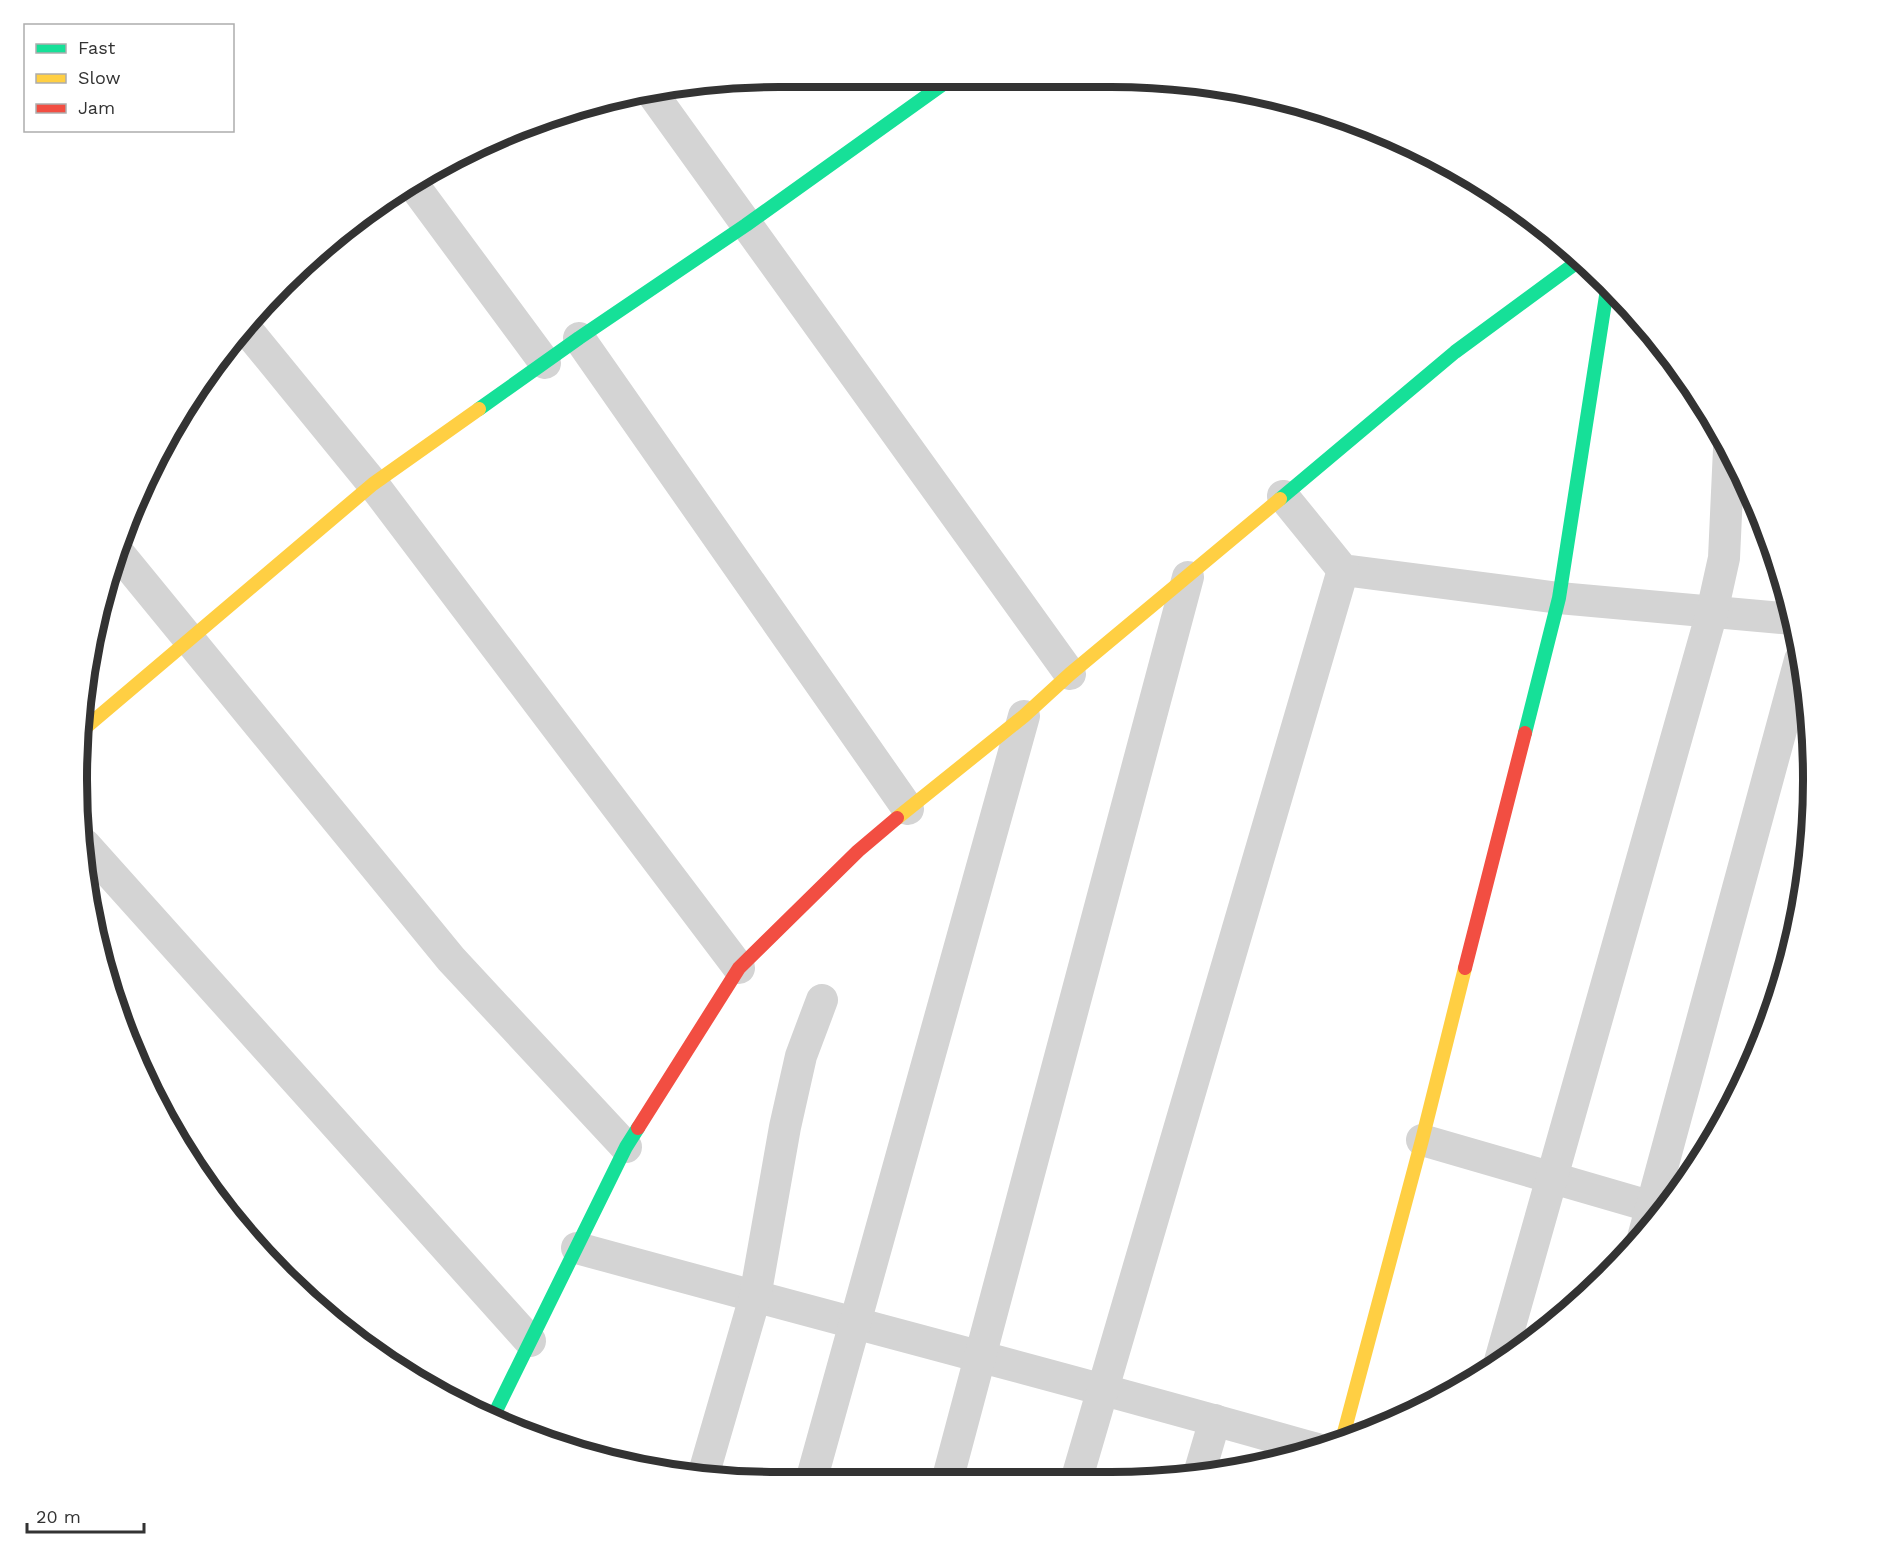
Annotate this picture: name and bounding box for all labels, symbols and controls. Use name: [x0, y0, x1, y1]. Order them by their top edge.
legend: [24, 24, 234, 132]
text: Fast: [78, 37, 116, 58]
text: Slow: [78, 67, 121, 88]
text: Jam: [78, 97, 115, 118]
scale bar: [27, 1496, 144, 1534]
text: 20 m: [36, 1506, 81, 1527]

